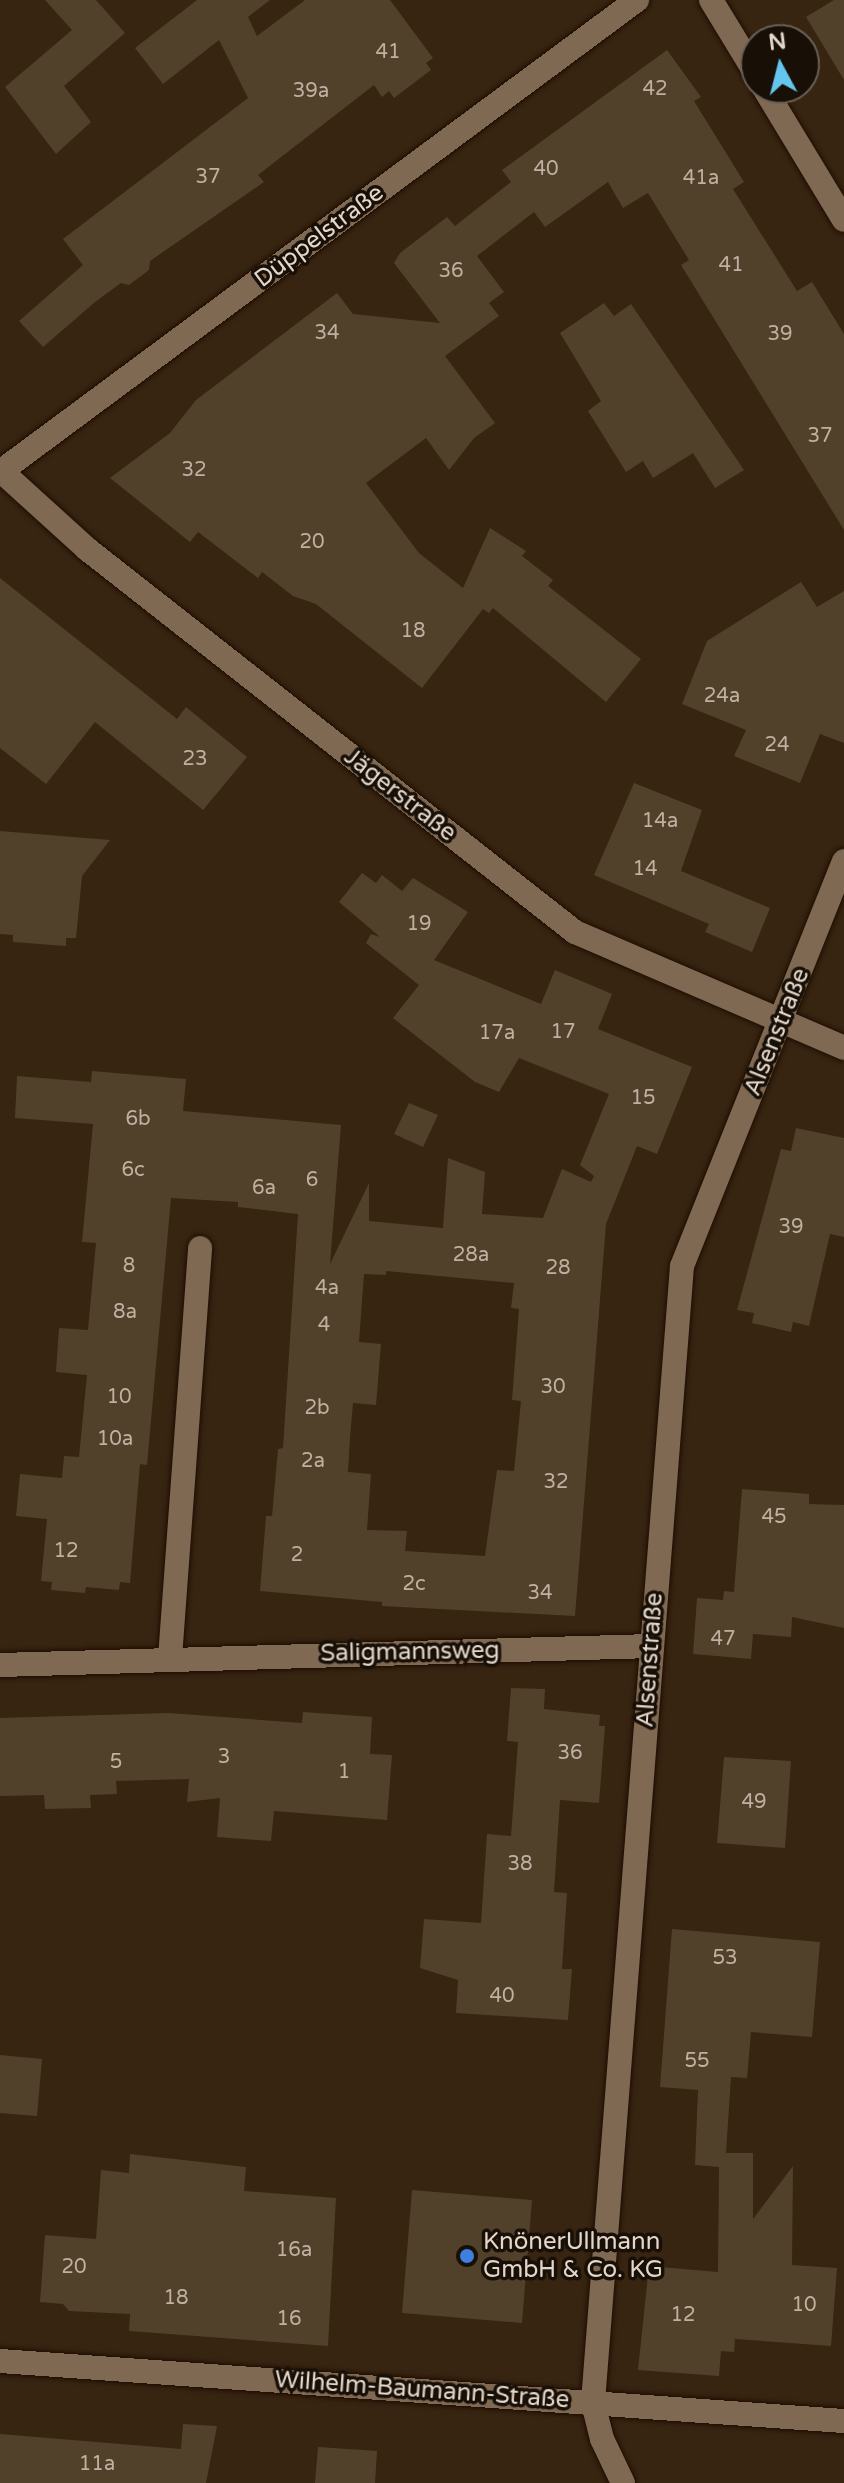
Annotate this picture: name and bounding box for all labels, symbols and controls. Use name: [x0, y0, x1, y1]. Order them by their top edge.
north arrow: [740, 24, 820, 104]
text: N: [767, 28, 788, 56]
house number: 41: [375, 40, 401, 64]
house number: 42: [642, 77, 668, 101]
house number: 39a: [293, 79, 329, 103]
house number: 40: [533, 157, 559, 181]
house number: 37: [195, 165, 221, 189]
house number: 41a: [683, 166, 719, 190]
street label: Düppelstraße: [249, 178, 389, 294]
house number: 41: [718, 253, 744, 277]
house number: 36: [438, 259, 464, 283]
house number: 34: [314, 321, 340, 345]
house number: 39: [767, 322, 793, 346]
house number: 37: [807, 424, 833, 448]
house number: 32: [181, 458, 207, 482]
house number: 20: [299, 530, 325, 554]
house number: 18: [400, 619, 426, 643]
house number: 24a: [704, 684, 740, 708]
house number: 24: [764, 733, 790, 757]
street label: Jägerstraße: [338, 742, 462, 848]
house number: 23: [182, 747, 208, 771]
house number: 14a: [642, 809, 678, 833]
house number: 14: [632, 857, 658, 881]
house number: 19: [406, 912, 432, 936]
street label: Alsenstraße: [738, 964, 816, 1100]
house number: 17: [550, 1020, 576, 1044]
house number: 17a: [479, 1021, 515, 1045]
house number: 15: [630, 1086, 656, 1110]
house number: 6b: [125, 1107, 151, 1131]
house number: 6c: [121, 1158, 145, 1182]
house number: 6: [306, 1168, 318, 1192]
house number: 6a: [252, 1176, 276, 1200]
house number: 39: [778, 1215, 804, 1239]
house number: 28a: [453, 1243, 489, 1267]
house number: 8: [123, 1254, 135, 1278]
house number: 28: [545, 1256, 571, 1280]
house number: 4a: [315, 1276, 339, 1300]
house number: 8a: [113, 1300, 137, 1324]
house number: 4: [318, 1313, 330, 1337]
house number: 30: [540, 1375, 566, 1399]
house number: 10: [106, 1385, 132, 1409]
house number: 2b: [304, 1396, 330, 1420]
house number: 10a: [97, 1427, 133, 1451]
house number: 2a: [301, 1449, 325, 1473]
house number: 32: [543, 1470, 569, 1494]
house number: 45: [761, 1505, 787, 1529]
house number: 12: [53, 1539, 79, 1563]
house number: 2: [291, 1543, 303, 1567]
house number: 2c: [402, 1572, 426, 1596]
house number: 34: [527, 1581, 553, 1605]
street label: Alsenstraße: [631, 1592, 669, 1728]
house number: 47: [710, 1627, 736, 1651]
street label: Saligmannsweg: [320, 1636, 500, 1668]
house number: 36: [557, 1741, 583, 1765]
house number: 3: [218, 1745, 230, 1769]
house number: 5: [110, 1750, 122, 1774]
house number: 1: [338, 1760, 350, 1784]
house number: 49: [741, 1790, 767, 1814]
house number: 38: [507, 1852, 533, 1876]
house number: 53: [712, 1946, 738, 1970]
house number: 40: [489, 1984, 515, 2008]
house number: 55: [684, 2049, 710, 2073]
place label: KnönerUllmann GmbH & Co. KG: [483, 2228, 663, 2284]
house number: 16a: [276, 2238, 312, 2262]
marker: KnönerUllmann GmbH & Co. KG: [458, 2247, 476, 2265]
house number: 20: [61, 2255, 87, 2279]
house number: 18: [163, 2286, 189, 2310]
house number: 10: [791, 2293, 817, 2317]
house number: 12: [670, 2303, 696, 2327]
house number: 16: [276, 2307, 302, 2331]
street label: Wilhelm-Baumann-Straße: [274, 2365, 570, 2415]
house number: 11a: [79, 2452, 115, 2476]

